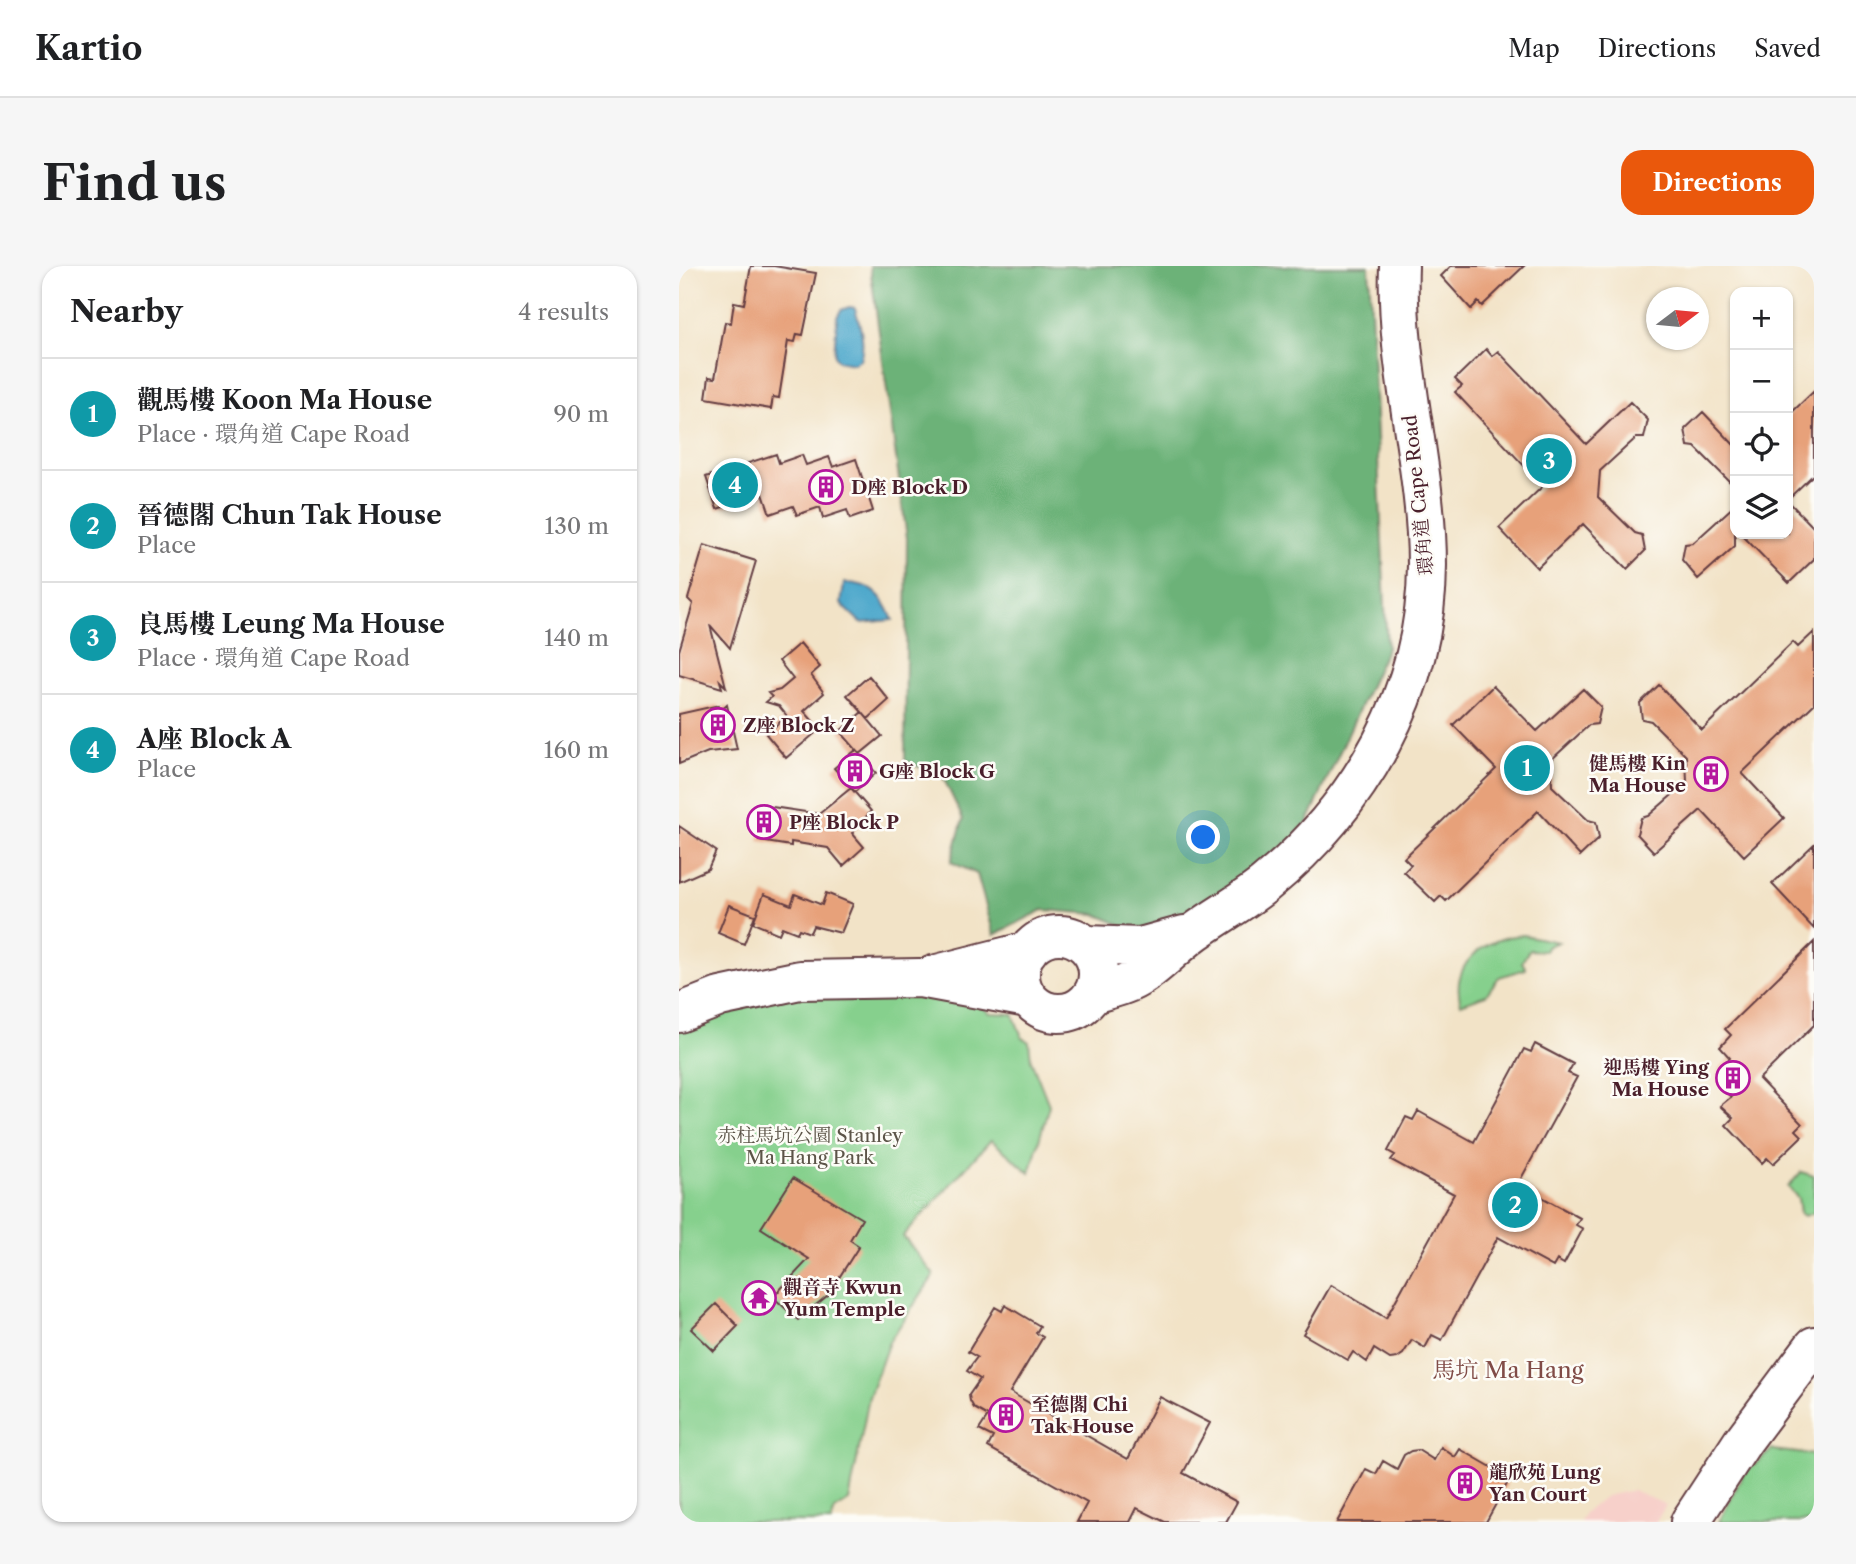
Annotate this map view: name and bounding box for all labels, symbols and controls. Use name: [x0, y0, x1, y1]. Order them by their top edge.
text: Kartio: [35, 28, 143, 69]
text: Map: [1508, 34, 1560, 63]
text: Directions: [1598, 34, 1716, 63]
text: Saved: [1754, 34, 1821, 63]
button: Directions: [1621, 150, 1814, 215]
text: Find us: [42, 152, 226, 213]
north arrow: [1646, 287, 1709, 350]
map controls: [1730, 287, 1793, 539]
button: +: [1730, 287, 1793, 350]
text: Nearby: [70, 293, 183, 330]
text: 4 results: [518, 298, 609, 326]
button: −: [1730, 350, 1793, 413]
text: 觀馬樓 Koon Ma House: [137, 384, 432, 416]
text: 1: [88, 400, 98, 428]
text: 90 m: [553, 400, 609, 428]
street label: 環角道 Cape Road: [1398, 413, 1438, 576]
button: locate: [1730, 413, 1793, 476]
text: Place · 環角道 Cape Road: [137, 420, 410, 448]
pin: 3: [1526, 435, 1572, 487]
pin: 4: [712, 459, 758, 511]
building icon: D座 Block D: [807, 468, 845, 506]
place label: D座 Block D: [851, 476, 968, 499]
button: layers: [1730, 476, 1793, 539]
text: 晉德閣 Chun Tak House: [137, 499, 442, 531]
text: 2: [86, 512, 100, 540]
text: 130 m: [545, 512, 609, 540]
text: Place: [137, 531, 196, 559]
text: 良馬樓 Leung Ma House: [137, 608, 445, 640]
text: 3: [87, 624, 100, 652]
text: 140 m: [544, 624, 609, 652]
text: Place · 環角道 Cape Road: [137, 644, 410, 672]
building icon: Z座 Block Z: [699, 706, 737, 744]
place label: Z座 Block Z: [743, 714, 855, 737]
text: A座 Block A: [137, 723, 291, 755]
text: 4: [86, 736, 100, 764]
text: 160 m: [544, 736, 609, 764]
pin: 1: [1504, 742, 1550, 794]
building icon: G座 Block G: [836, 752, 874, 790]
place label: 健馬樓 Kin Ma House: [1589, 752, 1686, 797]
text: Place: [137, 755, 196, 783]
building icon: 健馬樓 Kin Ma House: [1692, 755, 1730, 793]
place label: G座 Block G: [879, 760, 995, 783]
building icon: P座 Block P: [745, 803, 783, 841]
place label: P座 Block P: [789, 811, 899, 834]
your location: [1186, 820, 1220, 854]
place label: 迎馬樓 Ying Ma House: [1603, 1056, 1710, 1101]
building icon: 迎馬樓 Ying Ma House: [1714, 1059, 1752, 1097]
park label: 赤柱馬坑公園 Stanley Ma Hang Park: [717, 1124, 903, 1169]
pin: 2: [1492, 1179, 1538, 1231]
place label: 觀音寺 Kwun Yum Temple: [782, 1276, 905, 1321]
temple icon: 觀音寺 Kwun Yum Temple: [740, 1279, 778, 1317]
district label: 馬坑 Ma Hang: [1432, 1356, 1585, 1384]
place label: 至德閣 Chi Tak House: [1031, 1393, 1134, 1438]
building icon: 至德閣 Chi Tak House: [987, 1396, 1025, 1434]
place label: 龍欣苑 Lung Yan Court: [1488, 1461, 1602, 1506]
building icon: 龍欣苑 Lung Yan Court: [1446, 1464, 1484, 1502]

